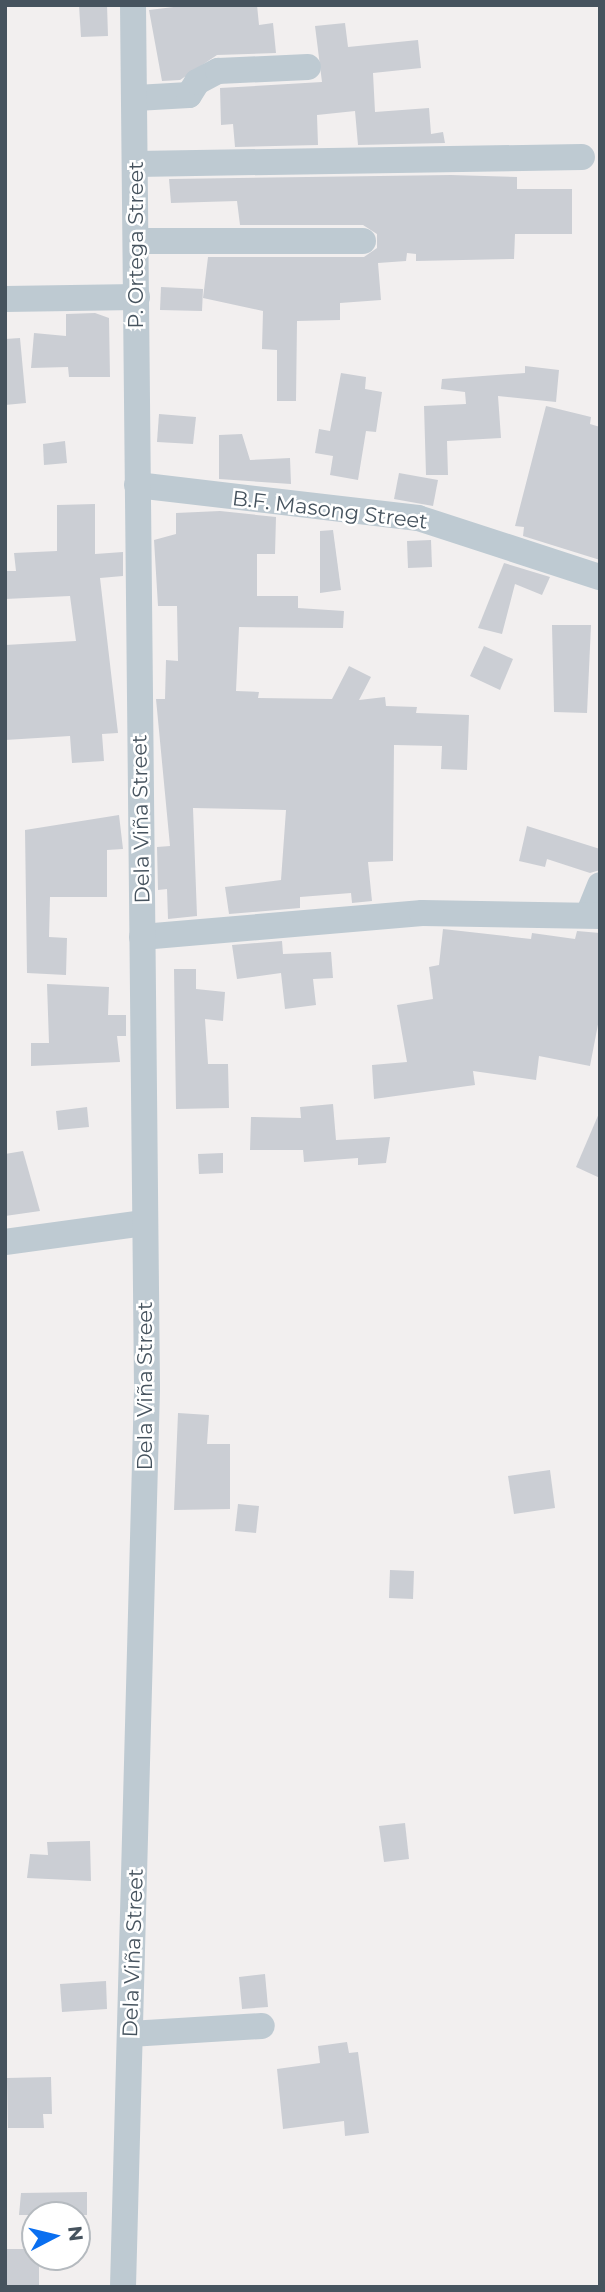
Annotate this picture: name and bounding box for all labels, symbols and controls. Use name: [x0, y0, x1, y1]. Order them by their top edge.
street label: P. Ortega Street: [123, 161, 149, 329]
street label: B.F. Masong Street: [231, 486, 429, 534]
street label: Dela Viña Street: [127, 734, 155, 904]
street label: Dela Viña Street: [132, 1301, 158, 1471]
street label: Dela Viña Street: [117, 1868, 149, 2038]
north arrow: [21, 2201, 91, 2271]
text: N: [63, 2225, 88, 2243]

